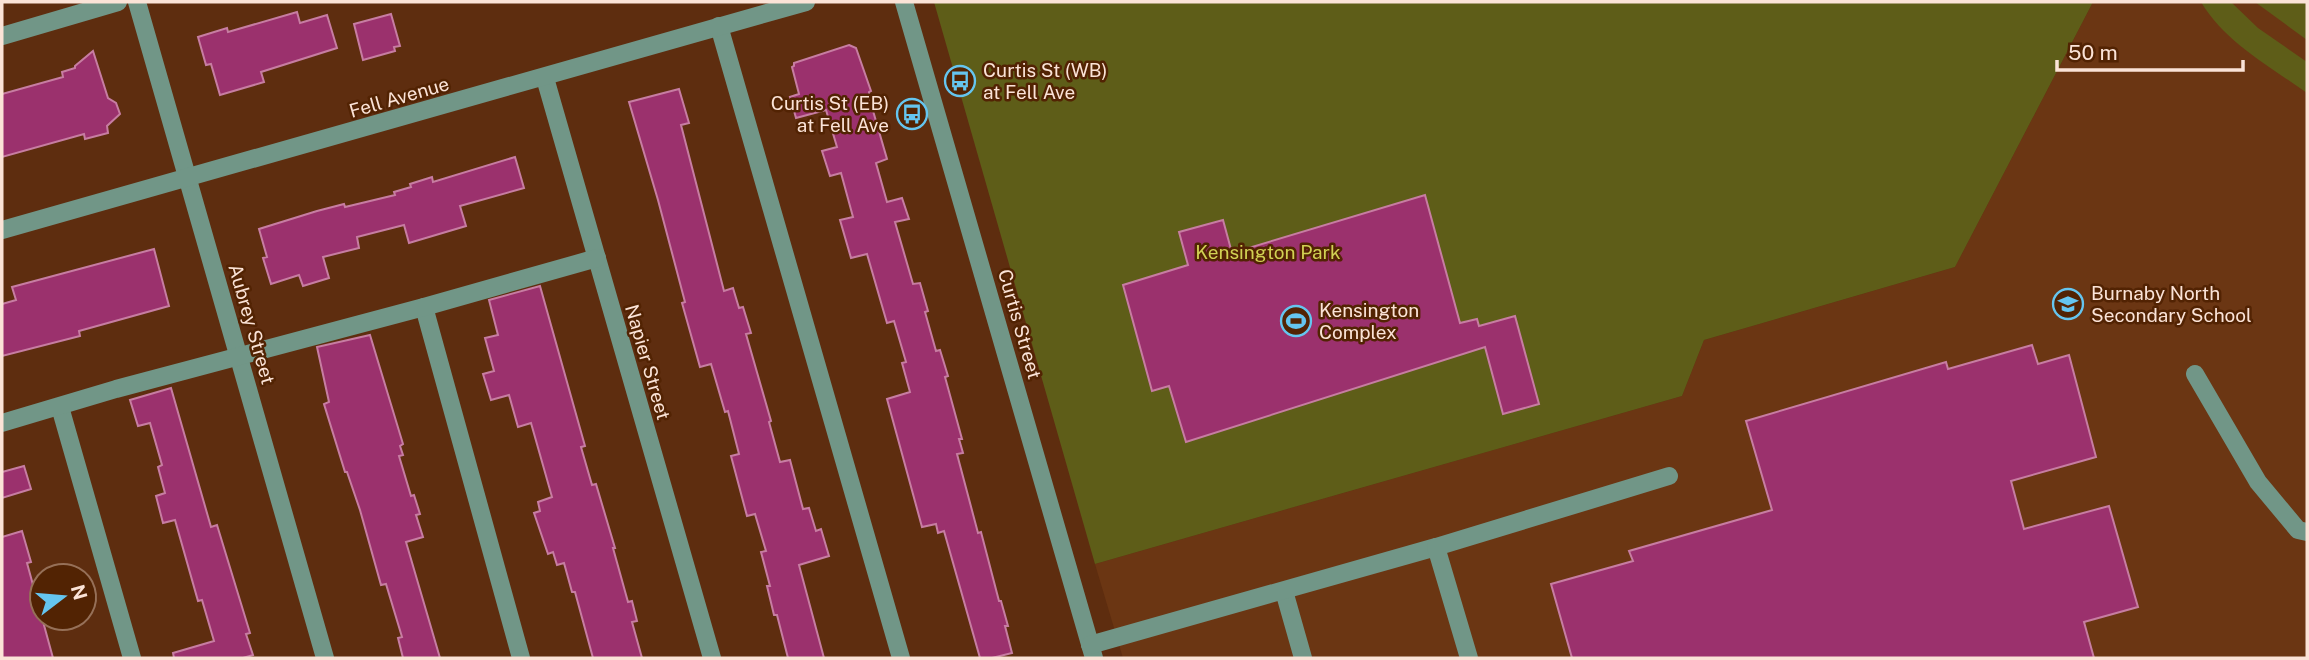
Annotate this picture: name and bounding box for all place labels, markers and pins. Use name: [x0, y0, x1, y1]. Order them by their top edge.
place label: Curtis St (WB) at Fell Ave: [983, 59, 1107, 103]
bus stop icon: Curtis St (WB) at Fell Ave: [943, 64, 977, 98]
place label: Curtis St (EB) at Fell Ave: [771, 92, 889, 136]
bus stop icon: Curtis St (EB) at Fell Ave: [895, 97, 929, 131]
place label: Burnaby North Secondary School: [2091, 282, 2252, 326]
school or university icon: Burnaby North Secondary School: [2051, 287, 2085, 321]
place label: Kensington Complex: [1319, 299, 1419, 343]
sports icon: Kensington Complex: [1279, 304, 1313, 338]

